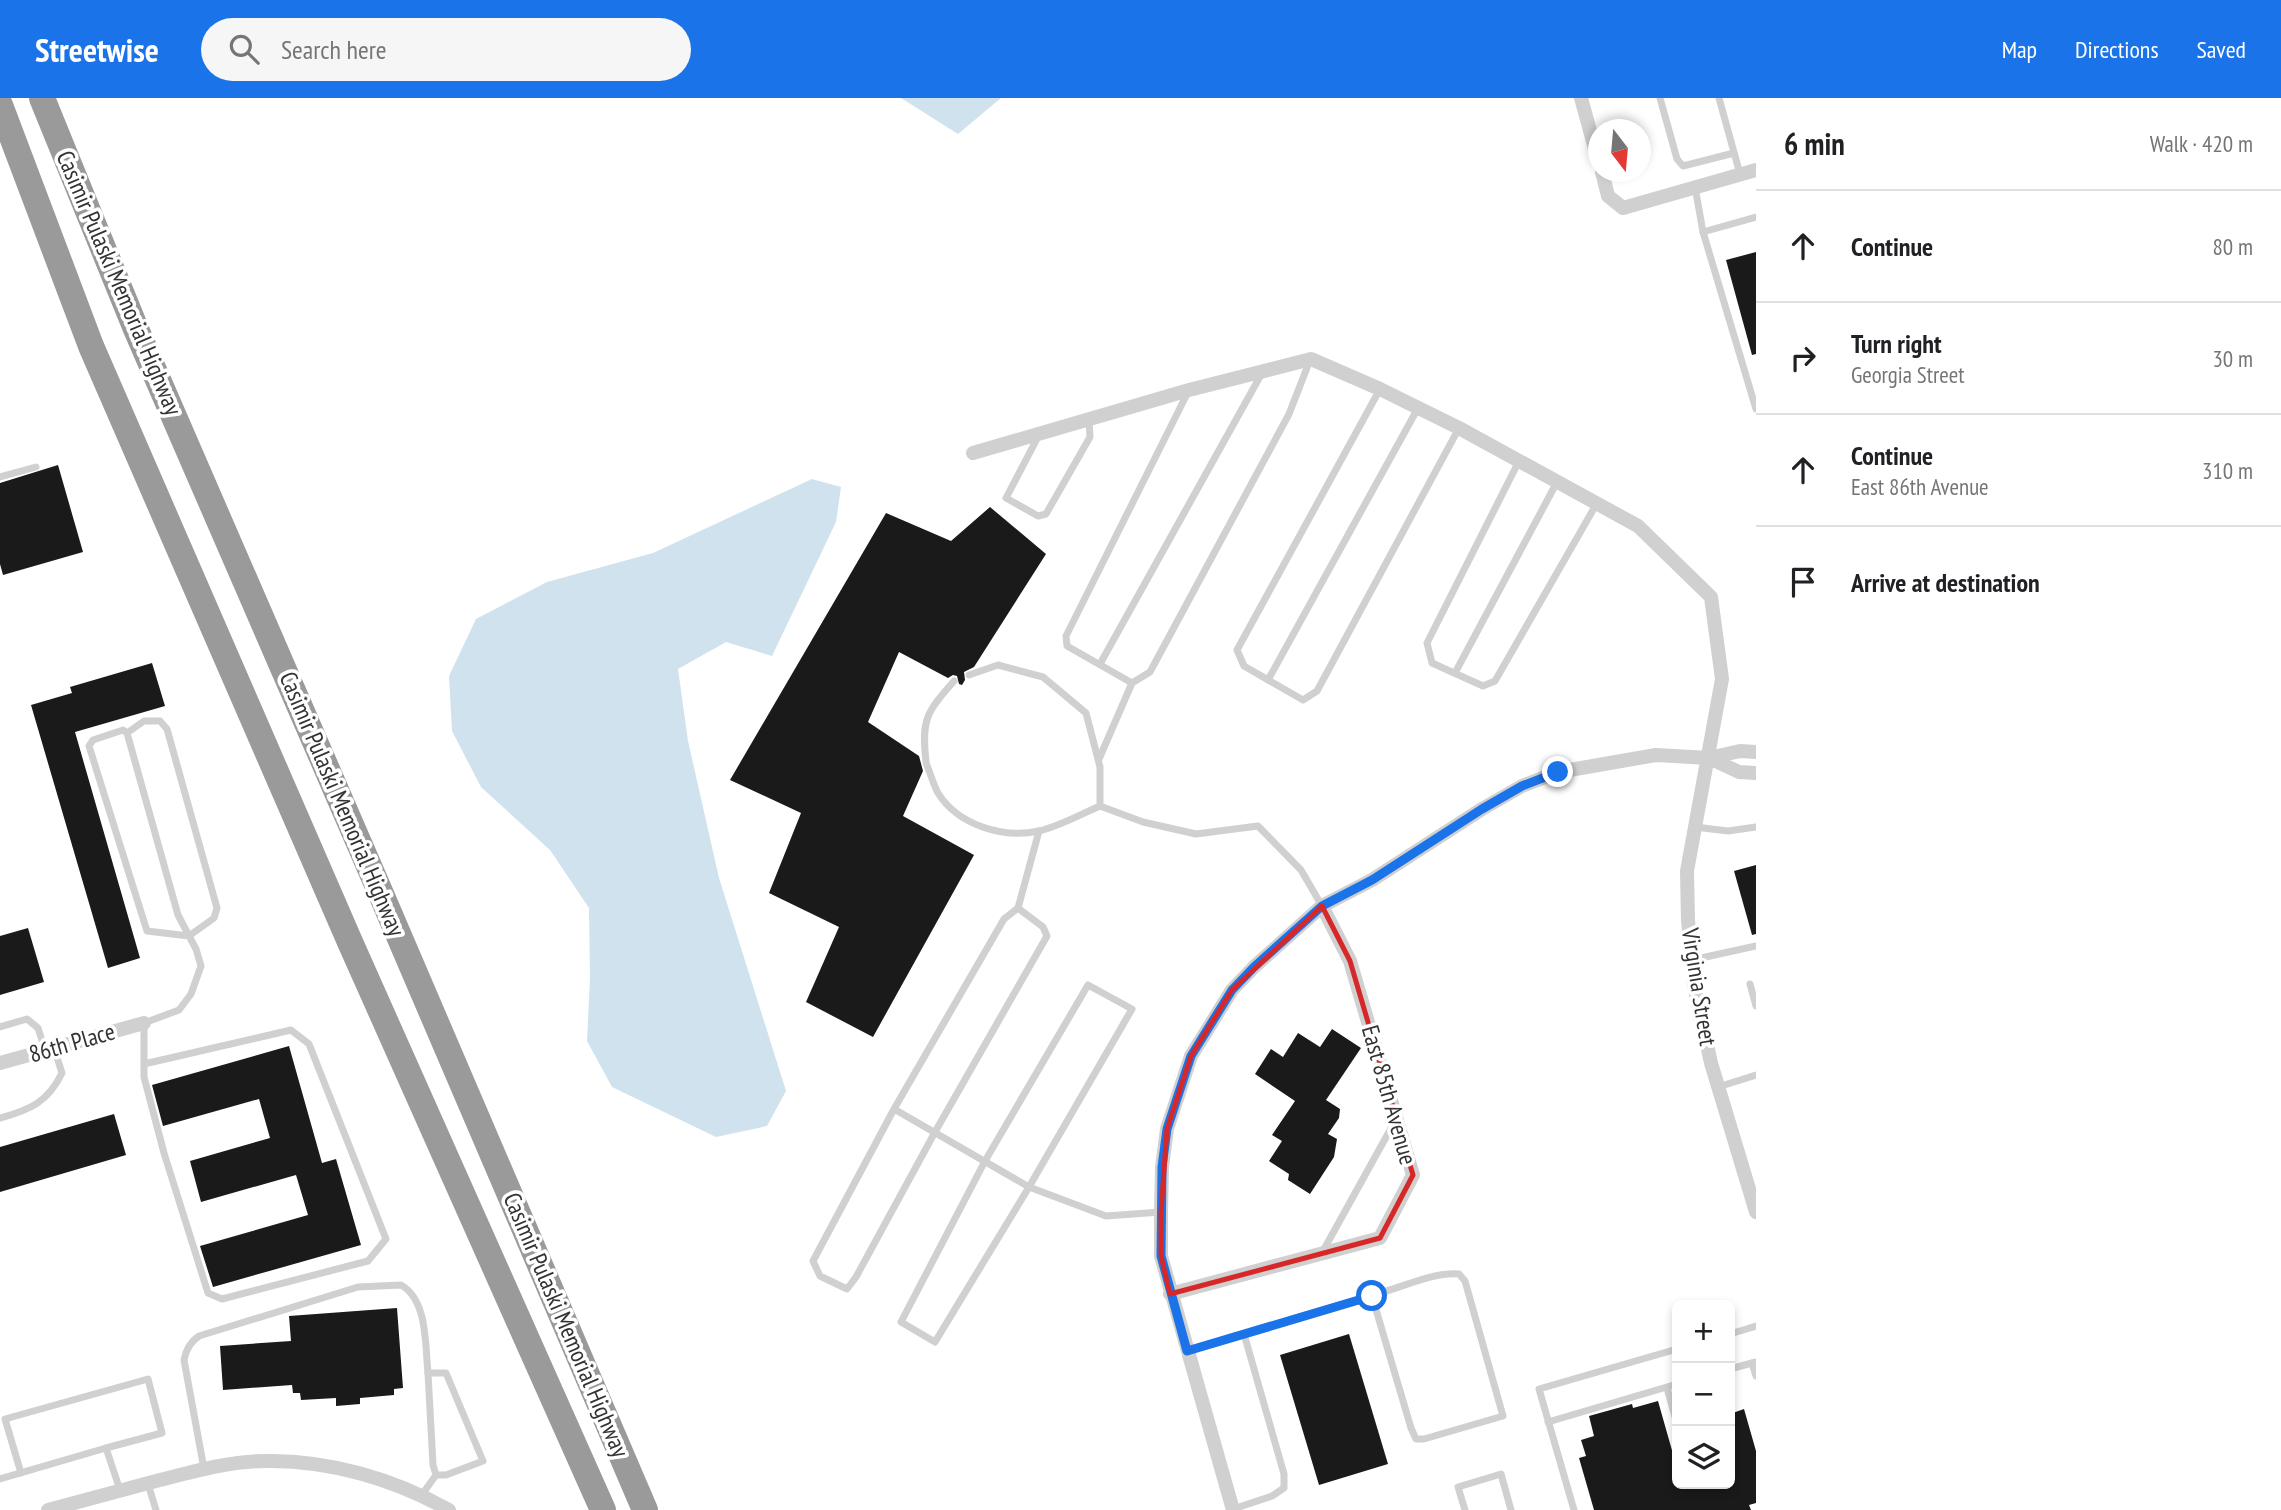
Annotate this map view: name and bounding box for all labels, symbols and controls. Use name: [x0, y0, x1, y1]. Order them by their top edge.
search box: [201, 18, 691, 81]
text: Streetwise: [35, 28, 159, 71]
icon: search: [225, 30, 263, 68]
text: Search here: [281, 33, 387, 66]
text: Map: [2002, 34, 2037, 65]
text: Directions: [2075, 34, 2159, 65]
text: Saved: [2197, 34, 2246, 65]
north arrow: [1588, 119, 1651, 182]
text: 6 min: [1784, 124, 1845, 163]
text: Walk · 420 m: [2150, 129, 2253, 158]
street label: Casimir Pulaski Memorial Highway: [50, 146, 189, 420]
icon: ahead: [1784, 227, 1822, 265]
text: Continue: [1851, 230, 1933, 263]
text: 80 m: [2212, 232, 2253, 261]
text: Turn right: [1851, 327, 1942, 360]
icon: right: [1784, 339, 1822, 377]
text: 30 m: [2212, 344, 2253, 373]
text: Georgia Street: [1851, 360, 1964, 389]
text: Continue: [1851, 439, 1933, 472]
icon: ahead: [1784, 451, 1822, 489]
text: 310 m: [2202, 456, 2253, 485]
text: East 86th Avenue: [1851, 472, 1989, 501]
icon: arrive: [1784, 563, 1822, 601]
text: Arrive at destination: [1851, 566, 2040, 599]
street label: Casimir Pulaski Memorial Highway: [273, 667, 412, 941]
route end: [1542, 756, 1573, 787]
street label: Virginia Street: [1675, 925, 1724, 1048]
street label: 86th Place: [25, 1016, 118, 1070]
street label: East 85th Avenue: [1355, 1022, 1424, 1168]
street label: Casimir Pulaski Memorial Highway: [497, 1188, 636, 1462]
route start: [1356, 1280, 1387, 1311]
map controls: [1672, 1300, 1735, 1489]
button: +: [1672, 1300, 1735, 1363]
button: −: [1672, 1363, 1735, 1426]
button: layers: [1672, 1426, 1735, 1489]

